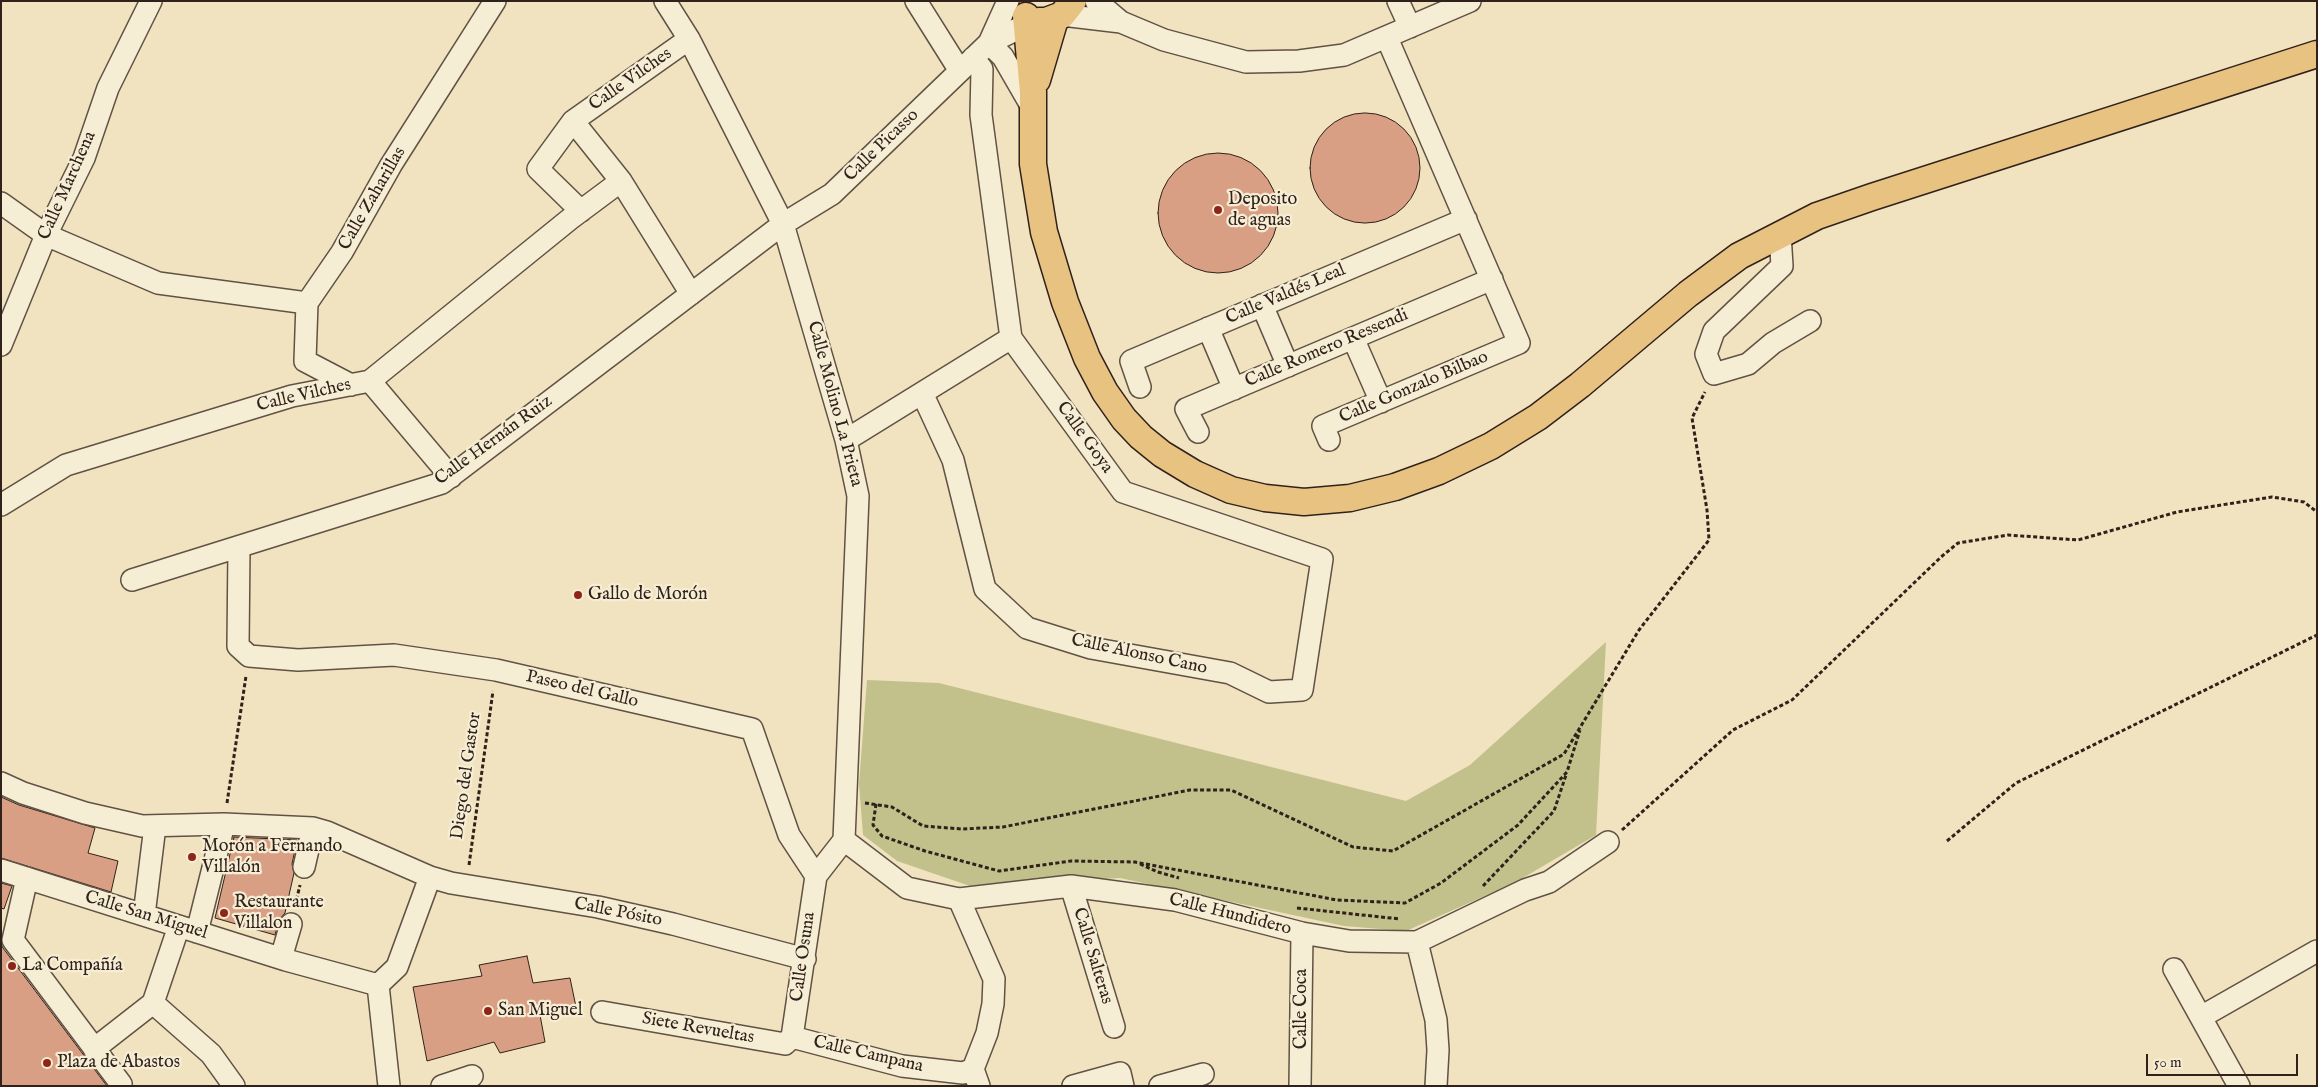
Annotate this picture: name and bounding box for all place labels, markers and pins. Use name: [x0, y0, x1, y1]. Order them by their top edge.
place label: Deposito de aguas: [1228, 189, 1297, 232]
marker: Deposito de aguas: [1212, 204, 1224, 216]
place label: Gallo de Morón: [588, 584, 707, 606]
marker: Gallo de Morón: [572, 589, 584, 601]
place label: Morón a Fernando Villalón: [202, 836, 342, 879]
marker: Morón a Fernando Villalón: [186, 851, 198, 863]
place label: Restaurante Villalon: [234, 892, 324, 934]
marker: Restaurante Villalon: [218, 907, 230, 919]
place label: La Compañía: [22, 955, 123, 977]
marker: La Compañía: [6, 960, 18, 972]
place label: San Miguel: [498, 1000, 583, 1022]
marker: San Miguel: [482, 1005, 494, 1017]
place label: Plaza de Abastos: [57, 1052, 180, 1074]
marker: Plaza de Abastos: [41, 1057, 53, 1069]

